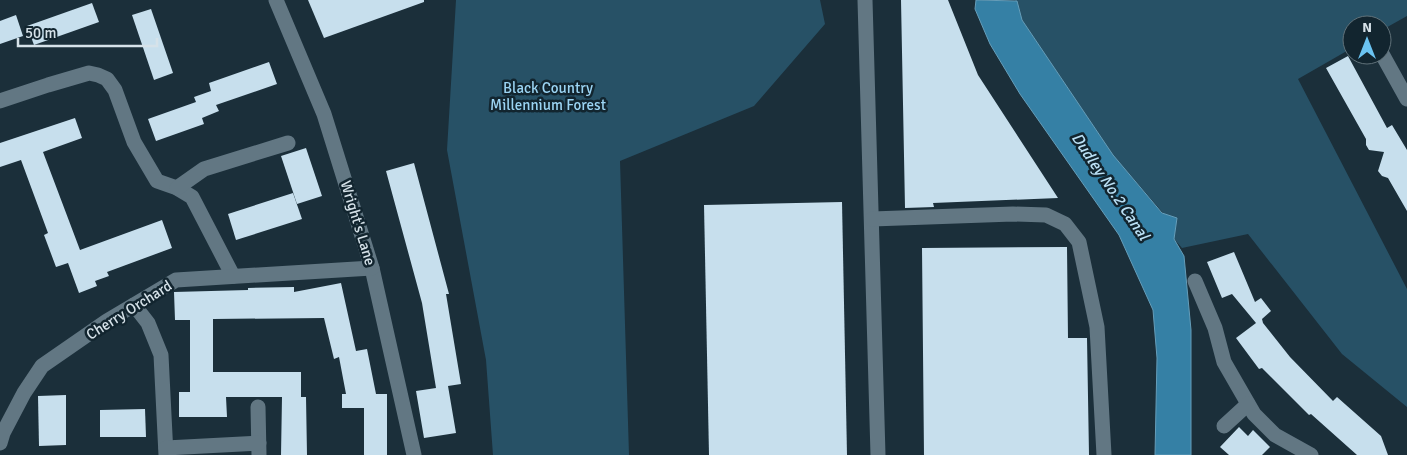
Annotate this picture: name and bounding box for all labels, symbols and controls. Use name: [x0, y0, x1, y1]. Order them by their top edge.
scale bar: [18, 15, 156, 47]
north arrow: [1342, 15, 1392, 65]
text: N: [1362, 19, 1372, 36]
text: 50 m: [25, 24, 56, 42]
park label: Black Country Millennium Forest: [490, 79, 606, 114]
water label: Dudley No.2 Canal: [1067, 129, 1154, 245]
street label: Wright's Lane: [337, 178, 379, 268]
street label: Cherry Orchard: [83, 276, 175, 344]

